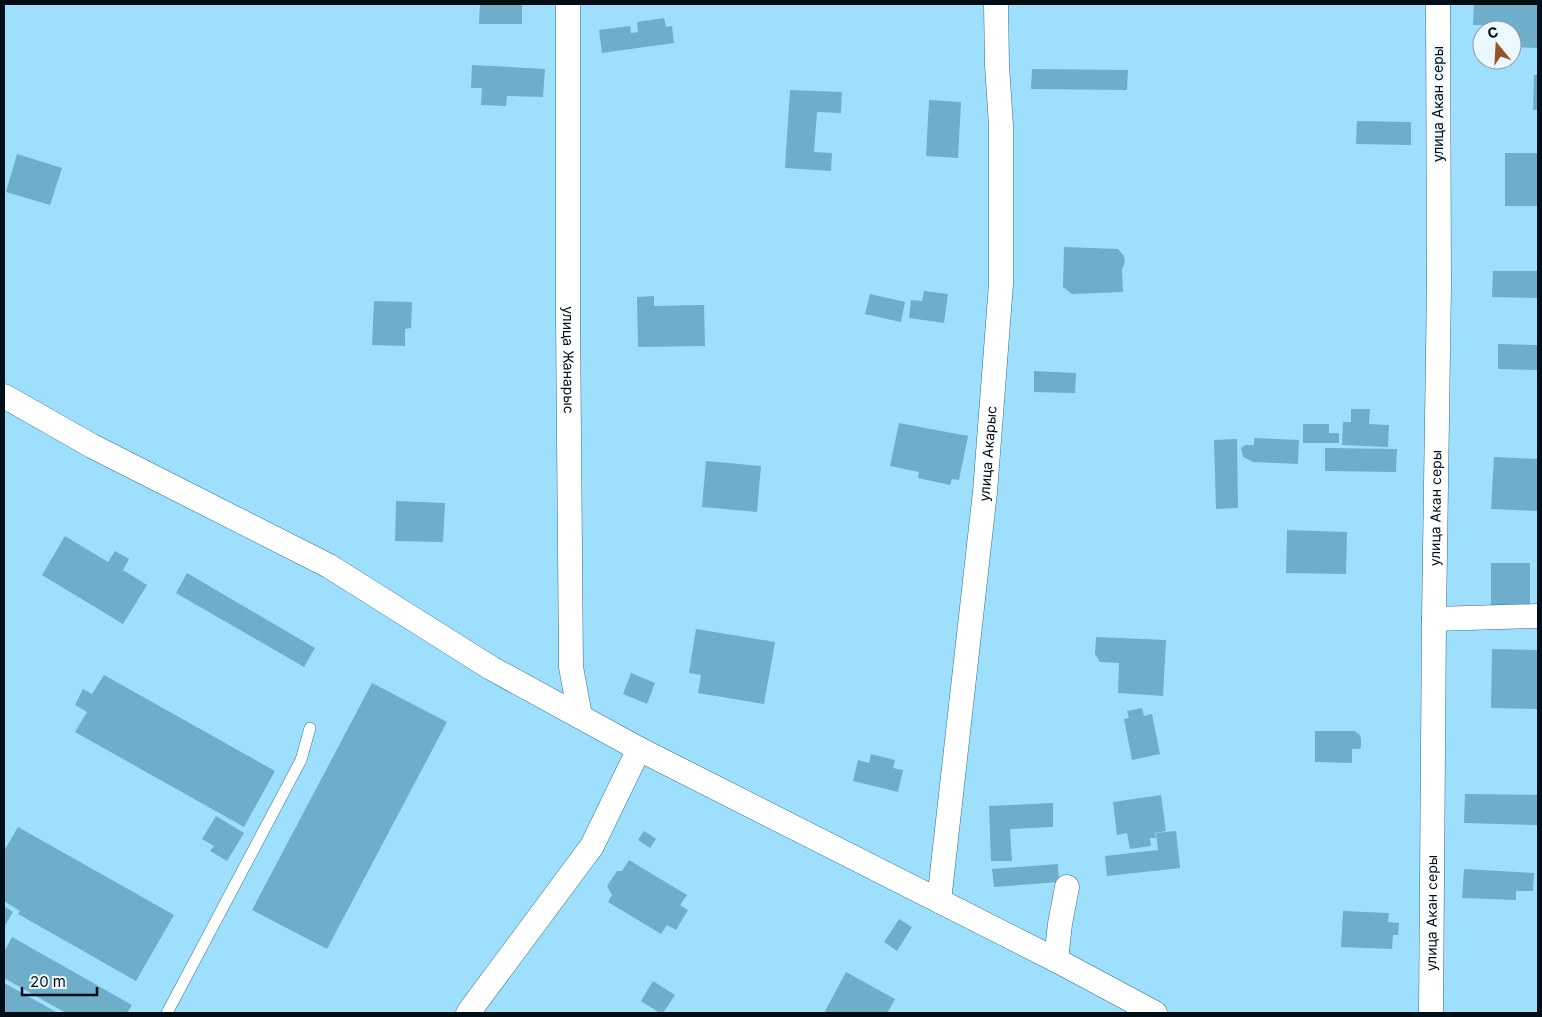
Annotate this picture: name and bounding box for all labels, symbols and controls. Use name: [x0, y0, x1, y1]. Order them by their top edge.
north arrow: [1472, 20, 1522, 70]
text: С: [1485, 22, 1500, 42]
street label: улица Акан серы: [1429, 46, 1446, 162]
street label: улица Жанарыс: [560, 306, 578, 414]
street label: улица Акарыс: [975, 405, 1000, 502]
street label: улица Акан серы: [1426, 450, 1445, 566]
street label: улица Акан серы: [1422, 855, 1440, 971]
scale bar: [22, 964, 98, 996]
text: 20 m: [30, 972, 66, 991]

